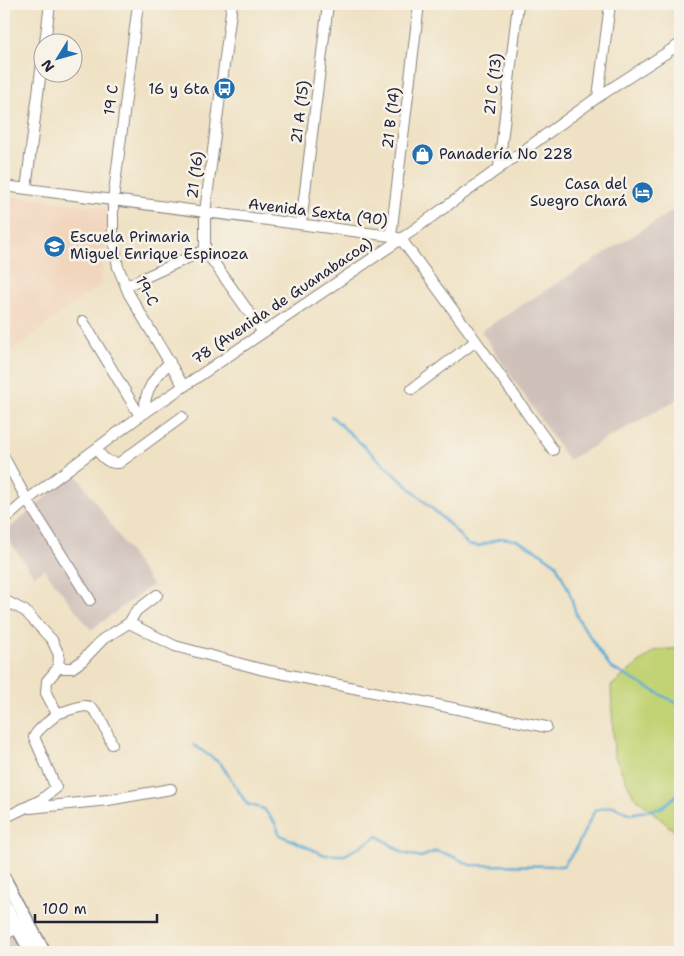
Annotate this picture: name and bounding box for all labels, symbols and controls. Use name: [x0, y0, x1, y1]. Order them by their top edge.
north arrow: [32, 32, 82, 82]
street label: 21 C (13): [479, 52, 507, 116]
text: N: [37, 56, 58, 76]
bus stop icon: 16 y 6ta: [213, 77, 237, 101]
place label: 16 y 6ta: [148, 79, 210, 99]
street label: 21 A (15): [286, 79, 314, 145]
street label: 19 C: [99, 84, 123, 116]
street label: 21 B (14): [377, 86, 405, 150]
shop icon: Panadería No 228: [411, 142, 435, 166]
place label: Panadería No 228: [439, 144, 573, 164]
street label: 21 (16): [182, 150, 208, 200]
place label: Casa del Suegro Chará: [530, 174, 628, 211]
hotel icon: Casa del Suegro Chará: [631, 181, 655, 205]
street label: Avenida Sexta (90): [247, 194, 389, 230]
place label: Escuela Primaria Miguel Enrique Espinoza: [70, 227, 249, 264]
street label: 78 (Avenida de Guanabacoa): [188, 233, 376, 369]
school or university icon: Escuela Primaria Miguel Enrique Espinoza: [42, 234, 66, 258]
street label: 19-C: [131, 272, 163, 310]
scale bar: [35, 891, 158, 923]
text: 100 m: [42, 899, 87, 919]

